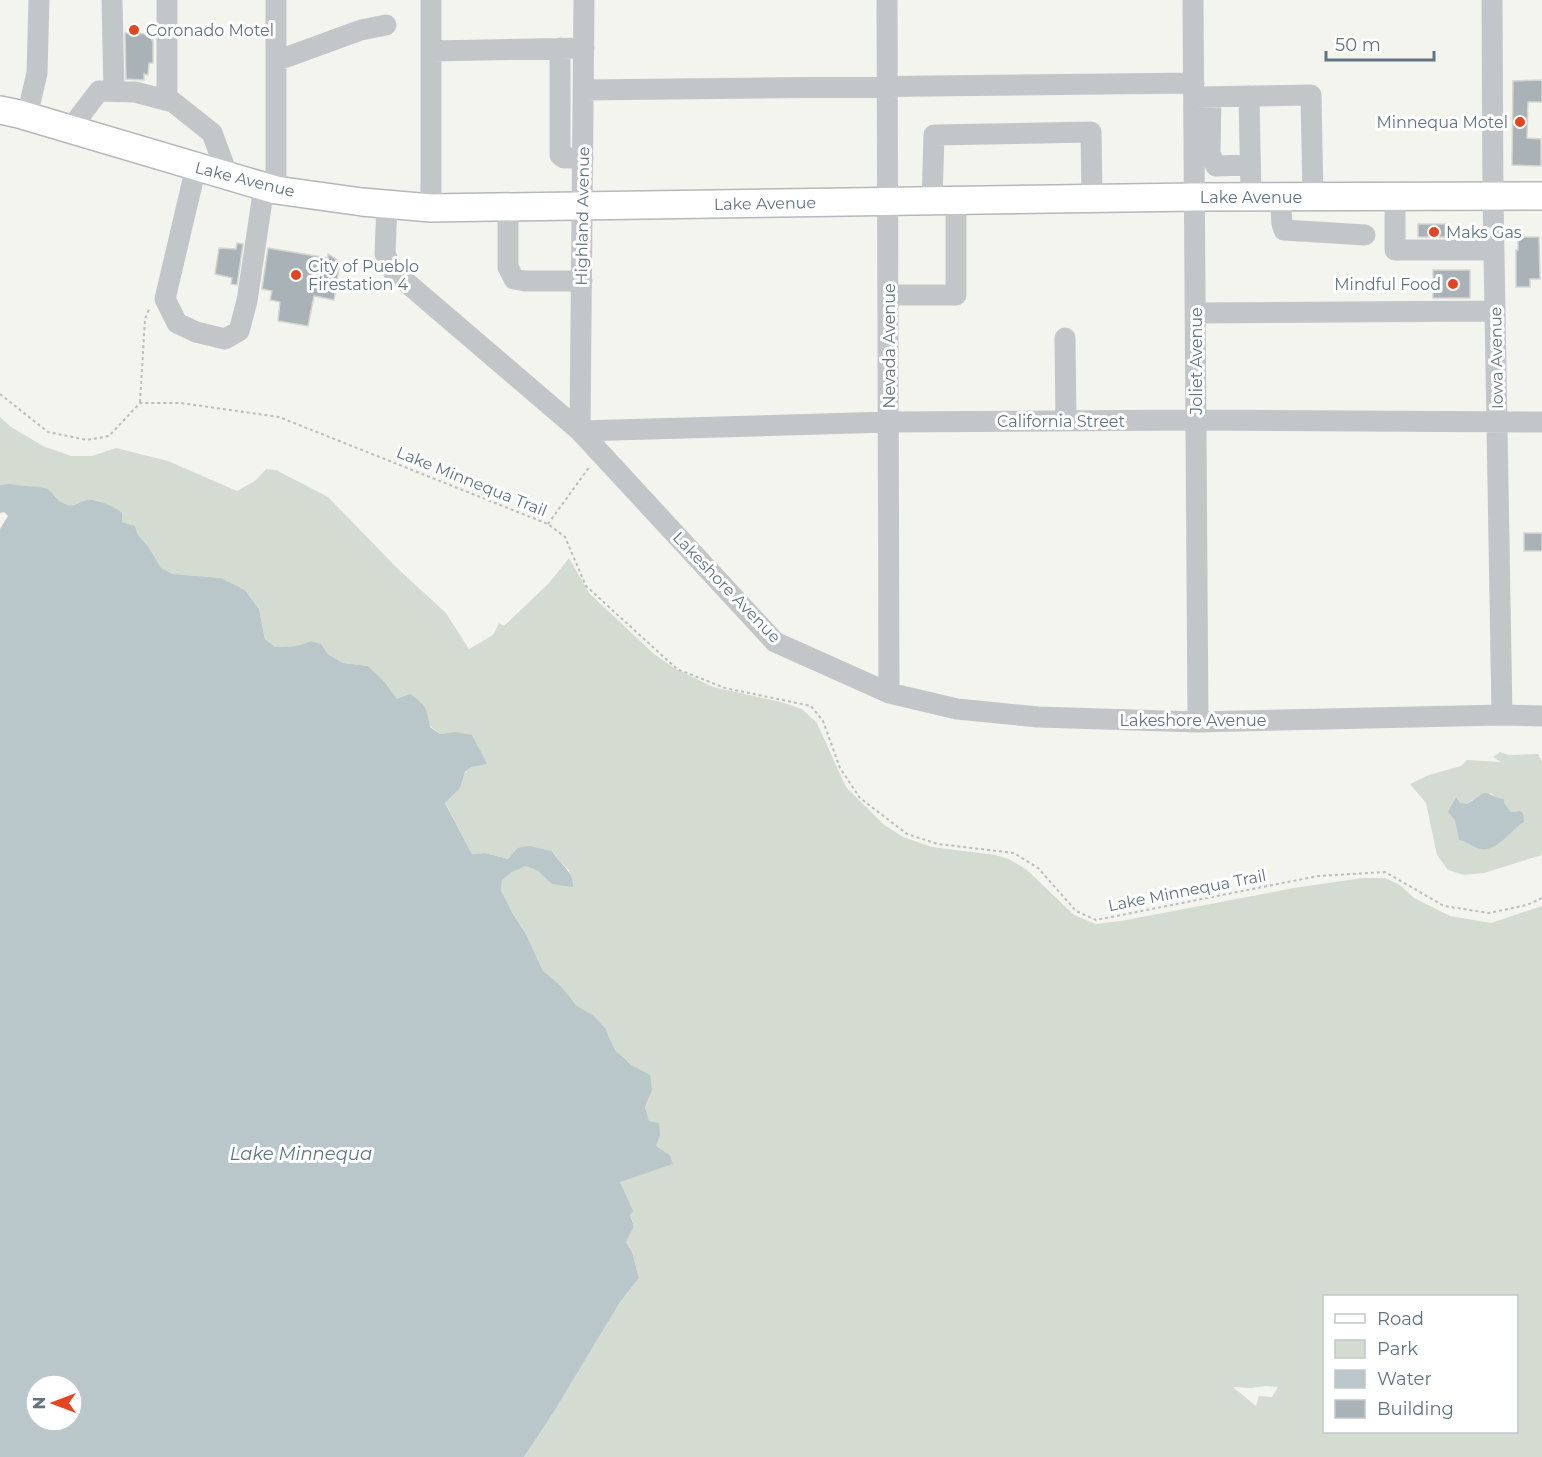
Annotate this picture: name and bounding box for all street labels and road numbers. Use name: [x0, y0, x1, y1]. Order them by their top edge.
street label: Highland Avenue: [572, 146, 593, 286]
street label: Lake Avenue: [193, 158, 297, 201]
street label: Lake Avenue: [1200, 188, 1302, 207]
street label: Lake Avenue: [714, 193, 816, 214]
street label: Nevada Avenue: [880, 283, 899, 409]
street label: Joliet Avenue: [1187, 307, 1206, 416]
street label: Iowa Avenue: [1486, 307, 1507, 409]
street label: California Street: [997, 412, 1126, 431]
street label: Lake Minnequa Trail: [394, 443, 550, 520]
street label: Lakeshore Avenue: [669, 528, 784, 647]
street label: Lakeshore Avenue: [1120, 711, 1266, 730]
street label: Lake Minnequa Trail: [1106, 866, 1268, 915]

